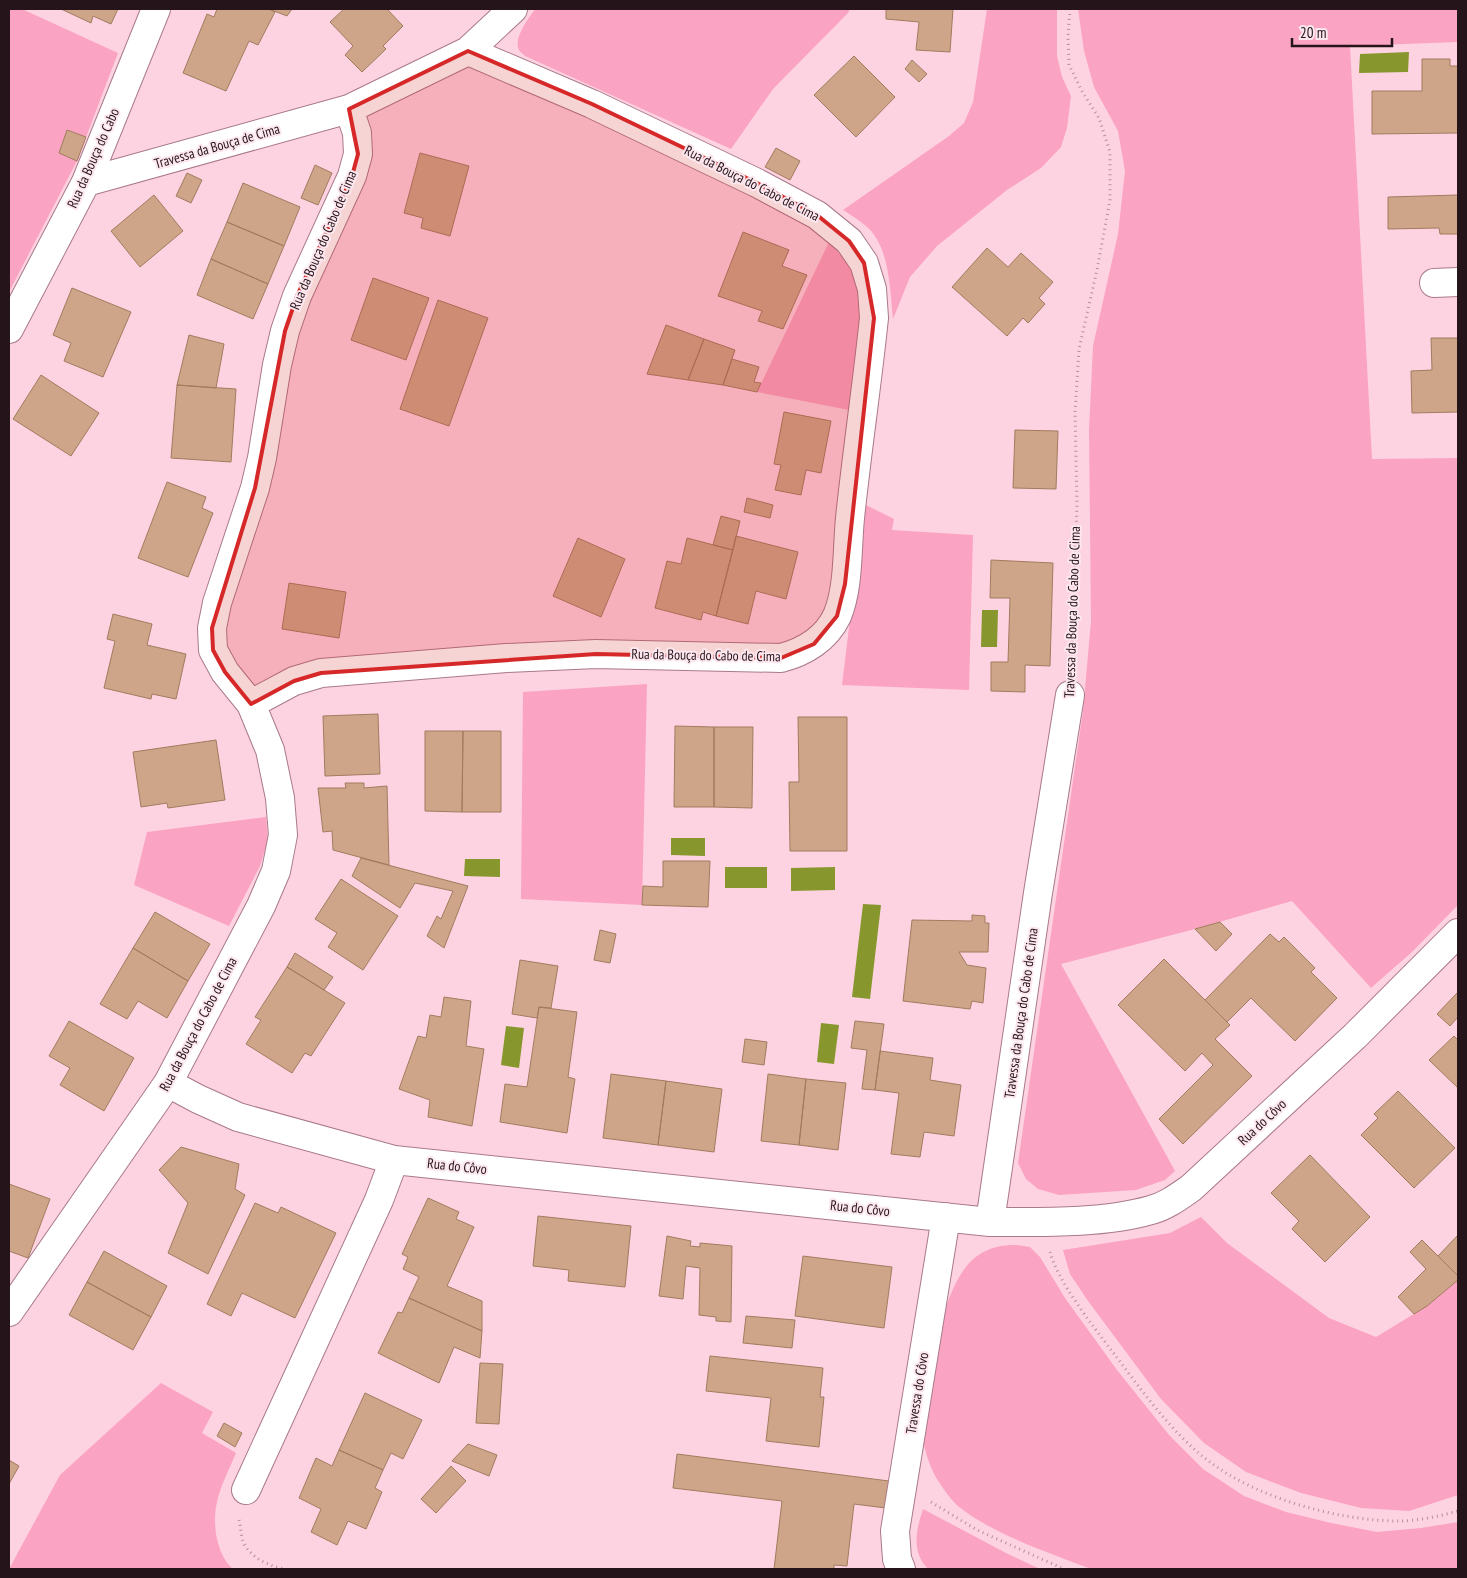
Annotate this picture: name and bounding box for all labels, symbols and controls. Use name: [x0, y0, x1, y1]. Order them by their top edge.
scale bar: [1292, 15, 1392, 47]
text: 20 m: [1300, 23, 1326, 42]
street label: Rua da Bouça do Cabo: [63, 105, 123, 211]
street label: Travessa da Bouça de Cima: [152, 119, 282, 173]
street label: Rua da Bouça do Cabo de Cima: [681, 141, 823, 225]
street label: Rua da Bouça do Cabo de Cima: [286, 168, 360, 312]
street label: Travessa da Bouça do Cabo de Cima: [1060, 526, 1084, 698]
street label: Rua da Bouça do Cabo de Cima: [631, 645, 781, 665]
street label: Travessa da Bouça do Cabo de Cima: [1000, 927, 1042, 1099]
street label: Rua da Bouça do Cabo de Cima: [155, 954, 241, 1094]
street label: Rua do Côvo: [1234, 1095, 1290, 1149]
street label: Rua do Côvo: [426, 1154, 488, 1178]
street label: Rua do Côvo: [829, 1196, 891, 1220]
street label: Travessa do Côvo: [902, 1351, 932, 1435]

